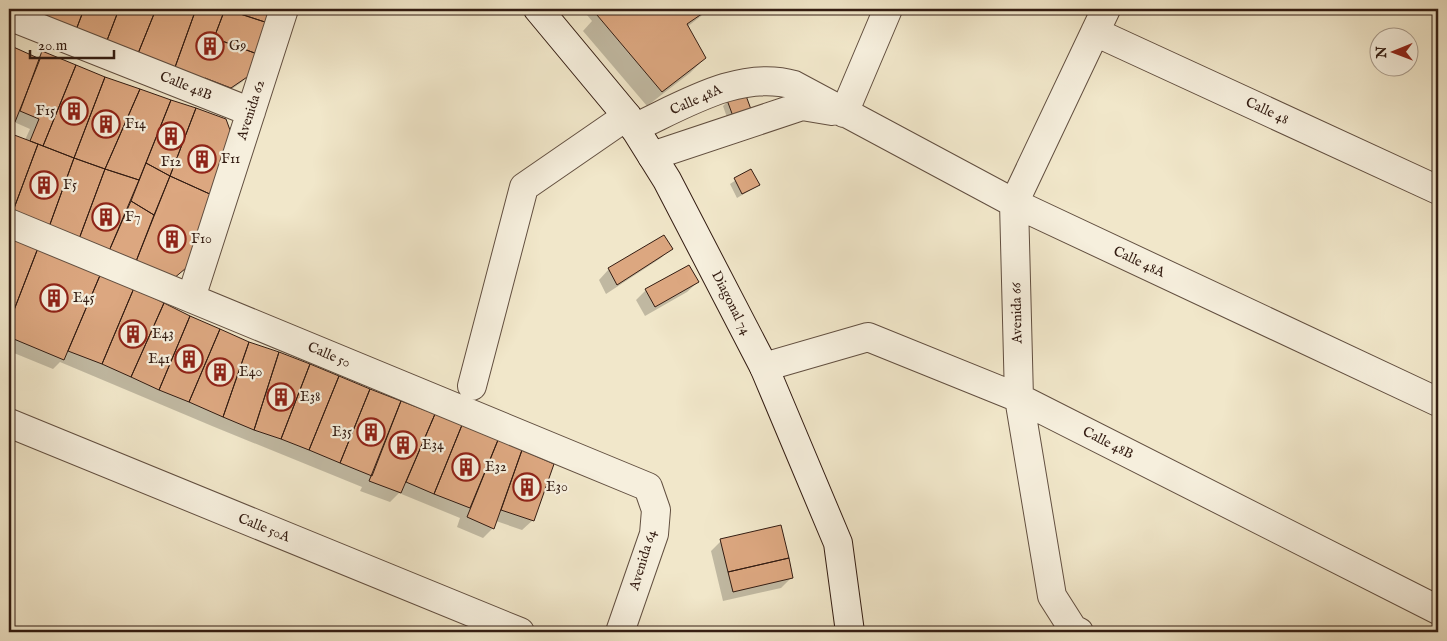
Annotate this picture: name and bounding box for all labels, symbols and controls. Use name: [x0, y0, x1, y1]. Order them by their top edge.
scale bar: [30, 28, 114, 60]
north arrow: [1370, 28, 1420, 78]
building icon: G9: [195, 31, 225, 61]
text: 20 m: [38, 36, 68, 55]
place label: G9: [229, 37, 246, 55]
text: N: [1373, 46, 1391, 59]
street label: Calle 48B: [157, 67, 215, 105]
street label: Avenida 62: [233, 77, 269, 143]
street label: Calle 48A: [667, 80, 725, 119]
street label: Calle 48: [1243, 93, 1291, 129]
building icon: F15: [59, 96, 89, 126]
place label: F15: [36, 102, 55, 120]
building icon: F14: [91, 109, 121, 139]
place label: F14: [125, 115, 146, 133]
building icon: F12: [156, 121, 186, 151]
building icon: F11: [187, 144, 217, 174]
place label: F11: [221, 150, 240, 168]
place label: F12: [161, 153, 182, 171]
building icon: F5: [29, 170, 59, 200]
place label: F5: [63, 176, 77, 194]
building icon: F7: [91, 202, 121, 232]
place label: F7: [125, 208, 140, 226]
building icon: F10: [157, 224, 187, 254]
place label: F10: [191, 230, 212, 248]
street label: Calle 48A: [1110, 242, 1168, 282]
street label: Diagonal 74: [707, 268, 755, 338]
street label: Avenida 66: [1007, 281, 1027, 345]
building icon: E45: [39, 283, 69, 313]
place label: E45: [73, 289, 95, 307]
building icon: E43: [118, 319, 148, 349]
place label: E43: [152, 325, 174, 343]
street label: Calle 50: [305, 338, 353, 372]
building icon: E41: [174, 344, 204, 374]
place label: E41: [148, 350, 170, 368]
building icon: E40: [205, 357, 235, 387]
place label: E40: [239, 363, 263, 381]
building icon: E38: [266, 382, 296, 412]
place label: E38: [300, 388, 320, 406]
building icon: E35: [356, 417, 386, 447]
place label: E35: [332, 423, 352, 441]
street label: Calle 48B: [1080, 423, 1136, 463]
building icon: E34: [388, 430, 418, 460]
place label: E34: [422, 436, 444, 454]
building icon: E32: [451, 452, 481, 482]
place label: E32: [485, 458, 507, 476]
building icon: E30: [512, 472, 542, 502]
place label: E30: [546, 478, 568, 496]
street label: Calle 50A: [235, 509, 293, 547]
street label: Avenida 64: [625, 527, 661, 593]

